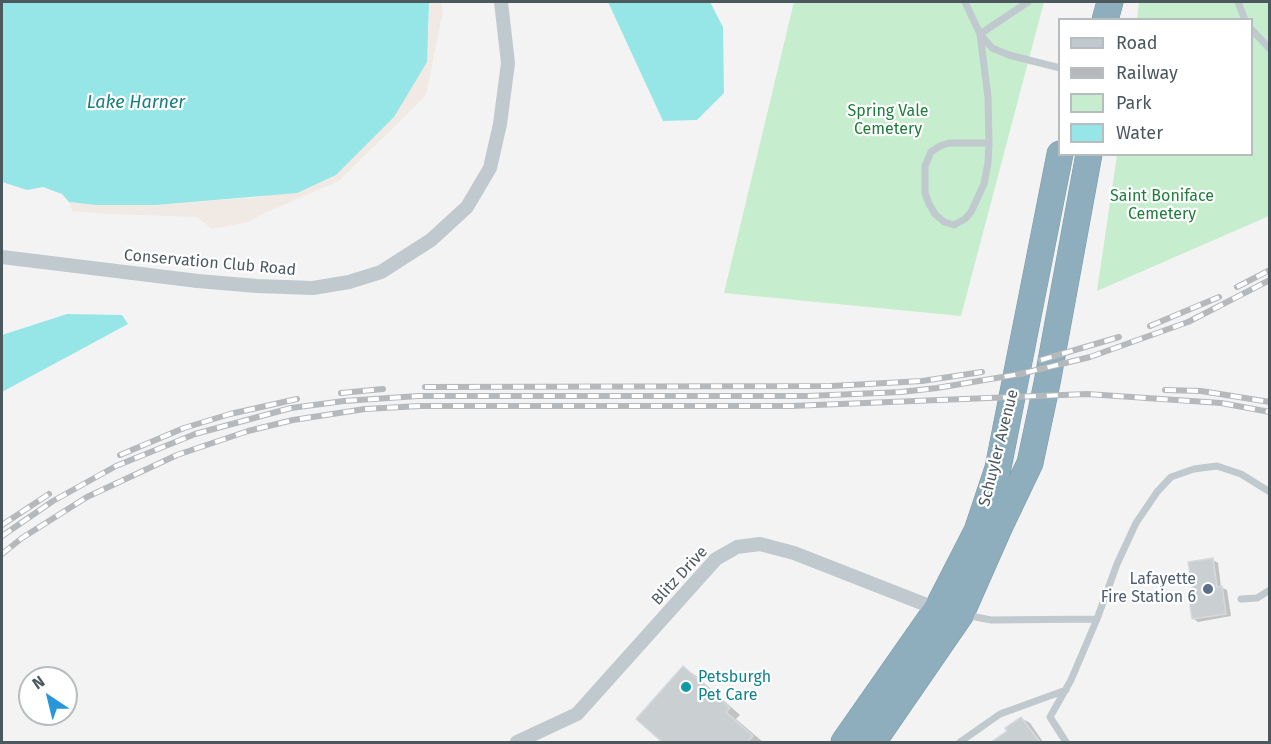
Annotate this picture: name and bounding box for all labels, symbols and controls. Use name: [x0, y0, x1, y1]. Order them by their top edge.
legend: [1058, 18, 1253, 156]
text: Road: [1116, 32, 1158, 54]
text: Railway: [1116, 62, 1178, 84]
water label: Lake Harner: [87, 92, 185, 114]
text: Park: [1116, 92, 1151, 114]
park label: Spring Vale Cemetery: [848, 102, 928, 140]
text: Water: [1116, 122, 1163, 144]
park label: Saint Boniface Cemetery: [1110, 187, 1214, 225]
street label: Conservation Club Road: [123, 246, 297, 280]
street label: Schuyler Avenue: [975, 388, 1023, 508]
street label: Blitz Drive: [648, 543, 712, 609]
place label: Lafayette Fire Station 6: [1101, 570, 1196, 608]
marker: Lafayette Fire Station 6: [1201, 582, 1215, 596]
north arrow: [18, 666, 78, 726]
place label: Petsburgh Pet Care: [698, 668, 771, 706]
text: N: [29, 672, 48, 693]
marker: Petsburgh Pet Care: [679, 680, 693, 694]

